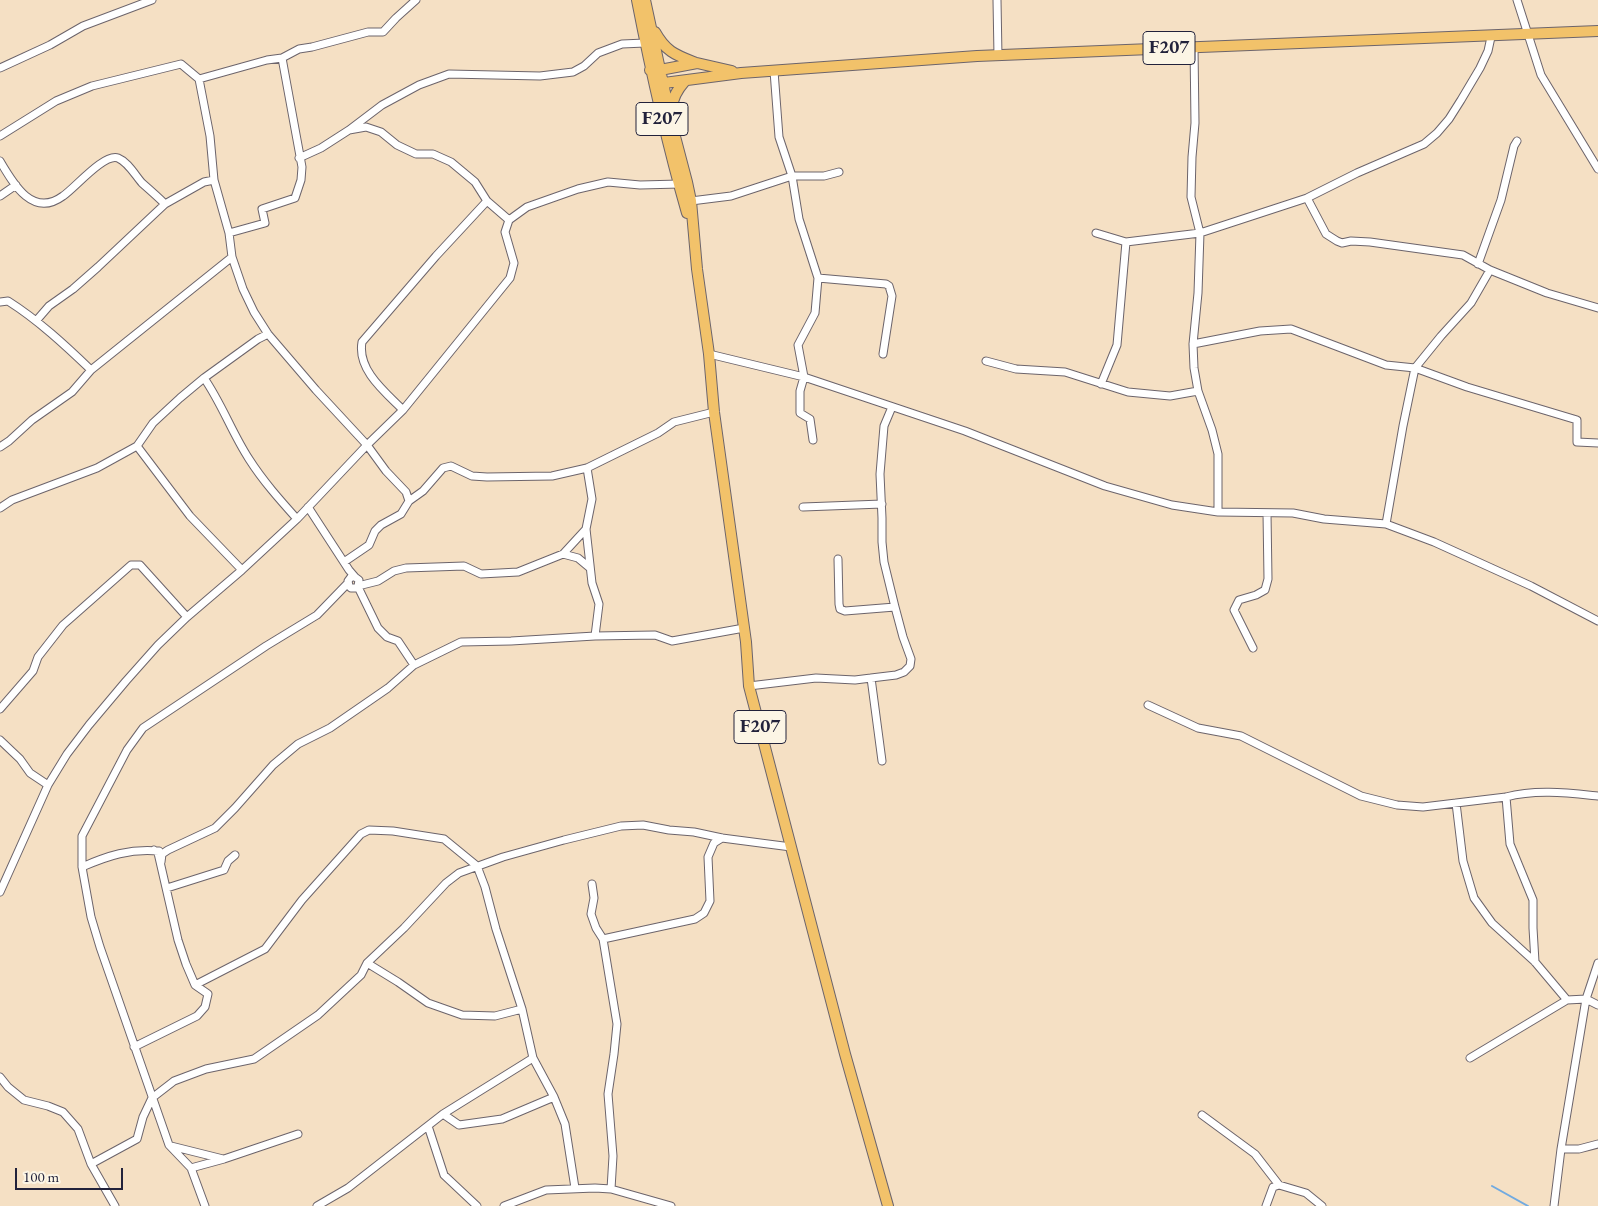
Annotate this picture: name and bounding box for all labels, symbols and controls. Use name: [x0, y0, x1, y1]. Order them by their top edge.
road number: F207: [1143, 32, 1195, 64]
road number: F207: [636, 102, 688, 136]
road number: F207: [734, 710, 786, 744]
scale bar: [18, 1158, 125, 1190]
text: 100 m: [23, 1167, 59, 1186]

